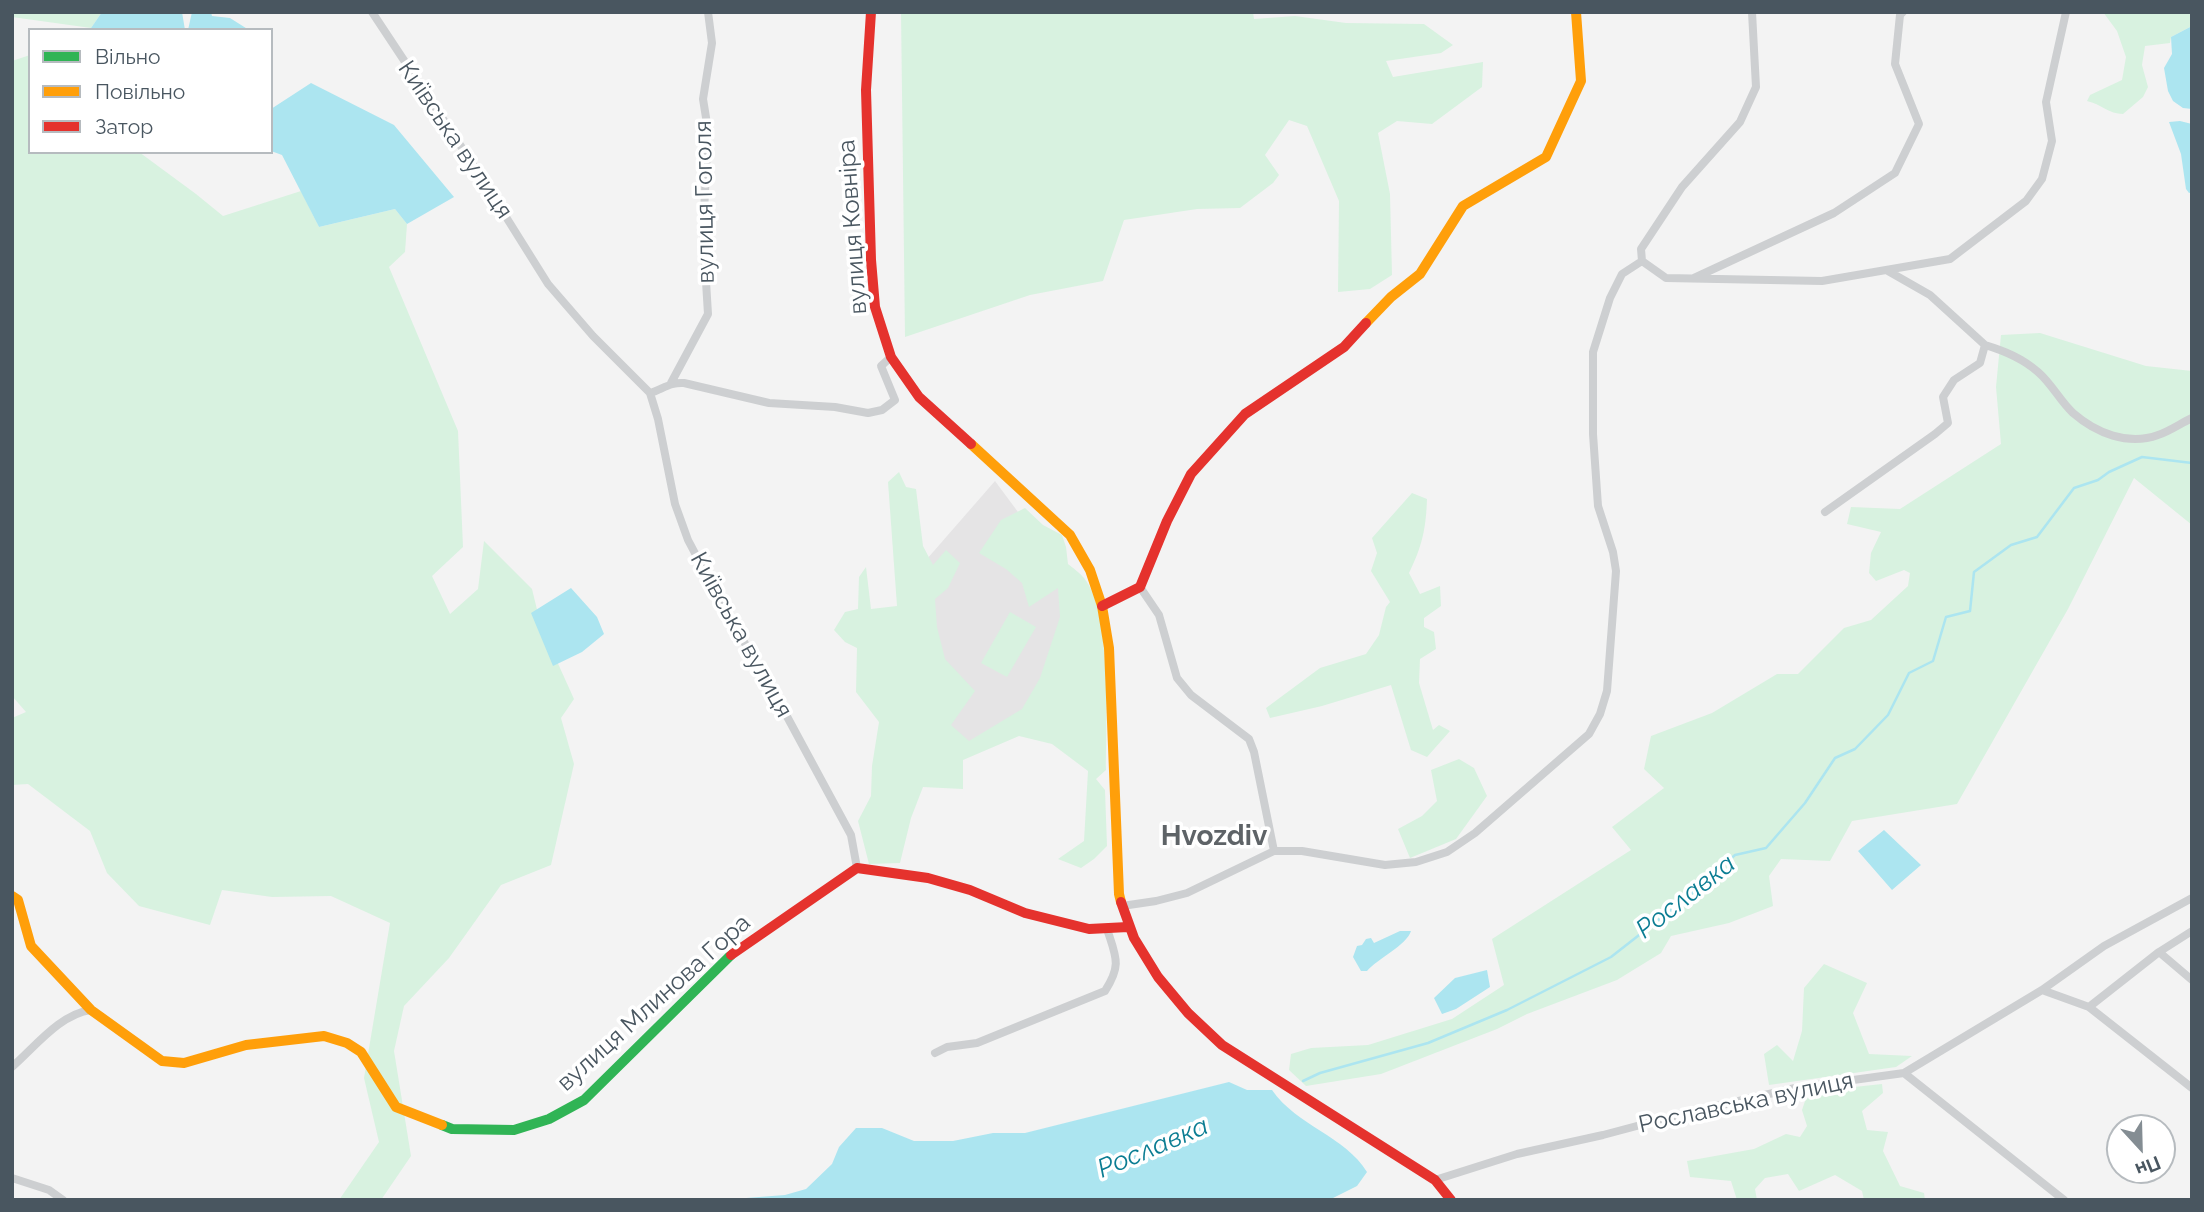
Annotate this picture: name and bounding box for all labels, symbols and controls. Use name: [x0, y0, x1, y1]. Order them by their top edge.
legend: [28, 28, 273, 154]
text: Вільно: [95, 44, 161, 69]
street label: Київська вулиця: [392, 56, 518, 224]
text: Повільно: [95, 79, 185, 104]
text: Затор: [95, 114, 153, 139]
street label: вулиця Гоголя: [689, 120, 721, 284]
street label: вулиця Ковніра: [833, 139, 873, 315]
street label: Київська вулиця: [684, 547, 798, 723]
district label: Hvozdiv: [1161, 820, 1267, 854]
water label: Рославка: [1630, 849, 1742, 945]
street label: вулиця Млинова Гора: [551, 909, 757, 1097]
street label: Рославська вулиця: [1636, 1066, 1856, 1140]
water label: Рославка: [1093, 1111, 1213, 1185]
north arrow: [2106, 1114, 2176, 1184]
text: Пн: [2132, 1152, 2164, 1182]

